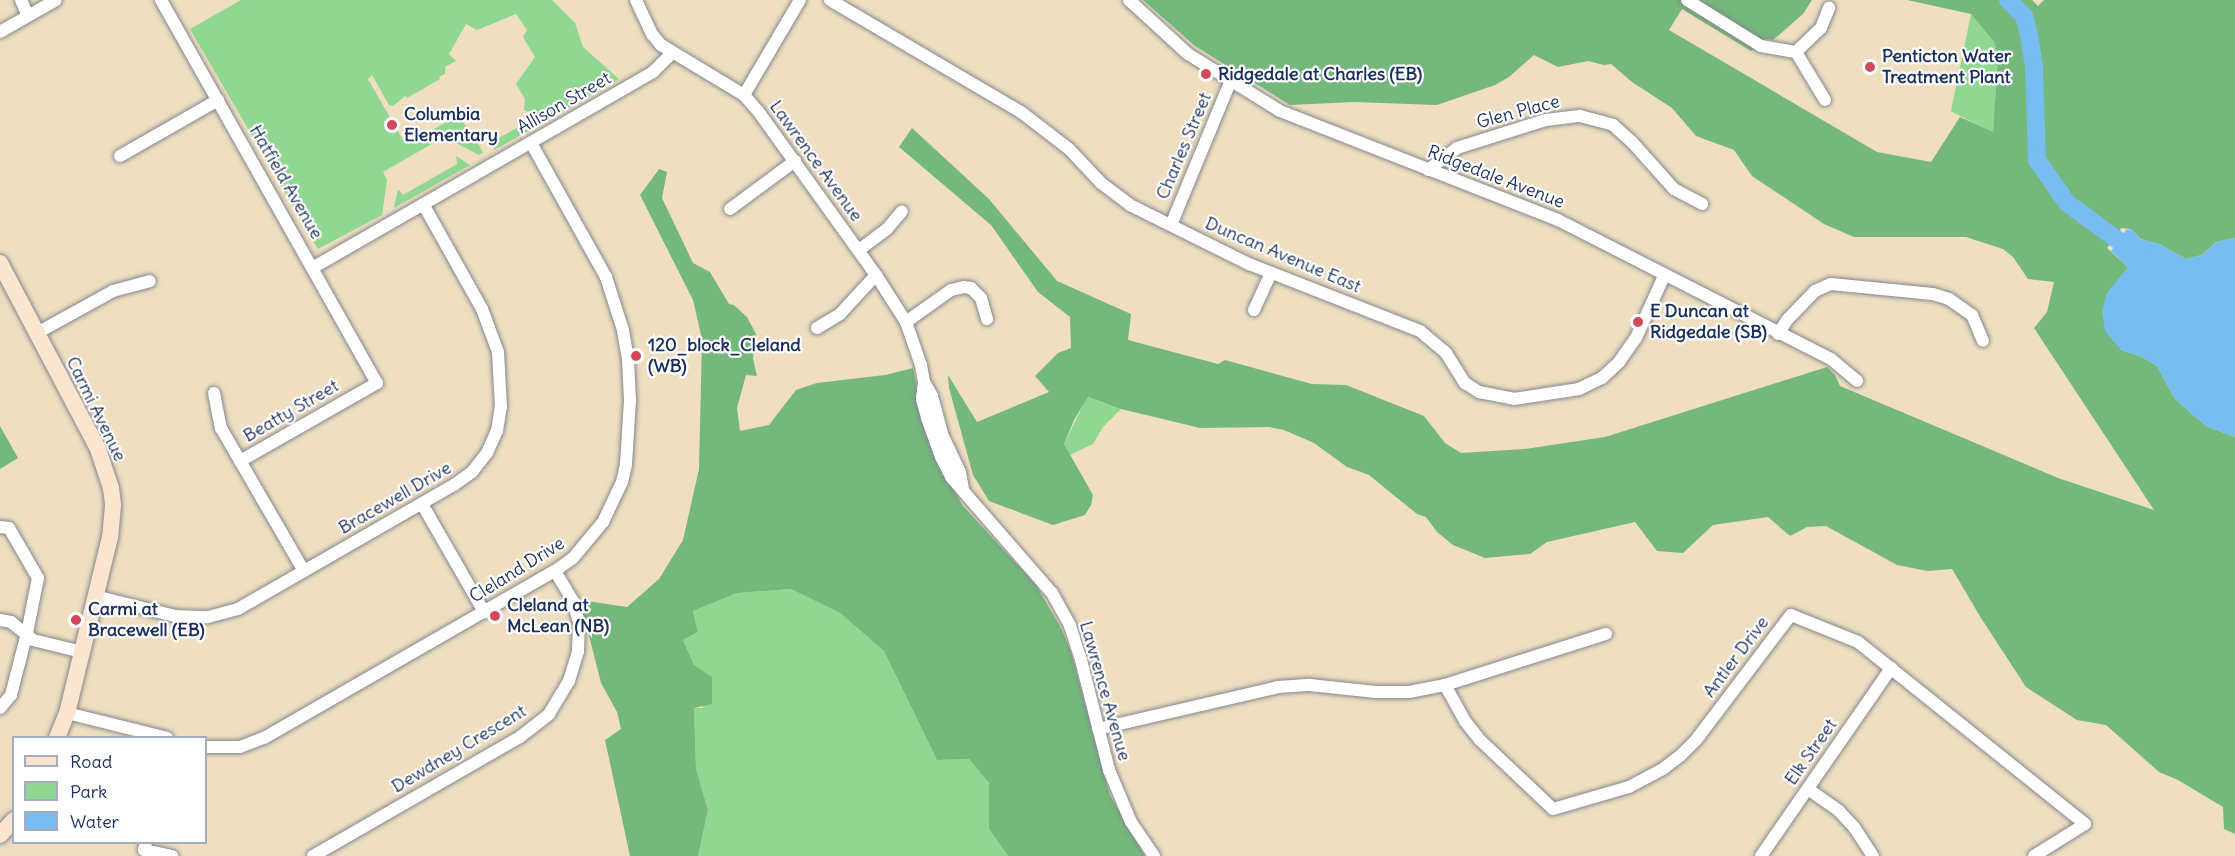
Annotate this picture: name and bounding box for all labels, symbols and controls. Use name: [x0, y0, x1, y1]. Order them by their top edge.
place label: Penticton Water Treatment Plant: [1882, 46, 2011, 88]
marker: Penticton Water Treatment Plant: [1863, 60, 1877, 74]
place label: Ridgedale at Charles (EB): [1218, 63, 1422, 85]
street label: Allison Street: [513, 67, 615, 139]
marker: Ridgedale at Charles (EB): [1199, 67, 1213, 81]
street label: Charles Street: [1152, 89, 1216, 203]
street label: Glen Place: [1474, 91, 1562, 133]
street label: Lawrence Avenue: [765, 96, 867, 226]
place label: Columbia Elementary: [404, 104, 498, 146]
marker: Columbia Elementary: [385, 118, 399, 132]
street label: Hatfield Avenue: [245, 121, 327, 243]
street label: Ridgedale Avenue: [1424, 141, 1568, 213]
street label: Duncan Avenue East: [1202, 212, 1364, 298]
place label: E Duncan at Ridgedale (SB): [1650, 301, 1767, 344]
marker: E Duncan at Ridgedale (SB): [1631, 315, 1645, 329]
place label: 120_block_Cleland (WB): [648, 335, 801, 378]
marker: 120_block_Cleland (WB): [629, 349, 643, 363]
street label: Carmi Avenue: [61, 353, 131, 465]
street label: Beatty Street: [240, 375, 342, 447]
street label: Bracewell Drive: [335, 457, 455, 539]
street label: Cleland Drive: [466, 532, 568, 608]
place label: Cleland at McLean (NB): [507, 595, 609, 638]
place label: Carmi at Bracewell (EB): [88, 599, 205, 642]
marker: Cleland at McLean (NB): [488, 609, 502, 623]
street label: Antler Drive: [1699, 612, 1773, 702]
marker: Carmi at Bracewell (EB): [69, 613, 83, 627]
street label: Lawrence Avenue: [1075, 619, 1135, 763]
street label: Dewdney Crescent: [388, 700, 530, 798]
street label: Elk Street: [1780, 715, 1842, 789]
legend: [12, 736, 207, 844]
text: Road: [70, 750, 112, 773]
text: Park: [70, 780, 107, 803]
text: Water: [70, 810, 119, 833]

